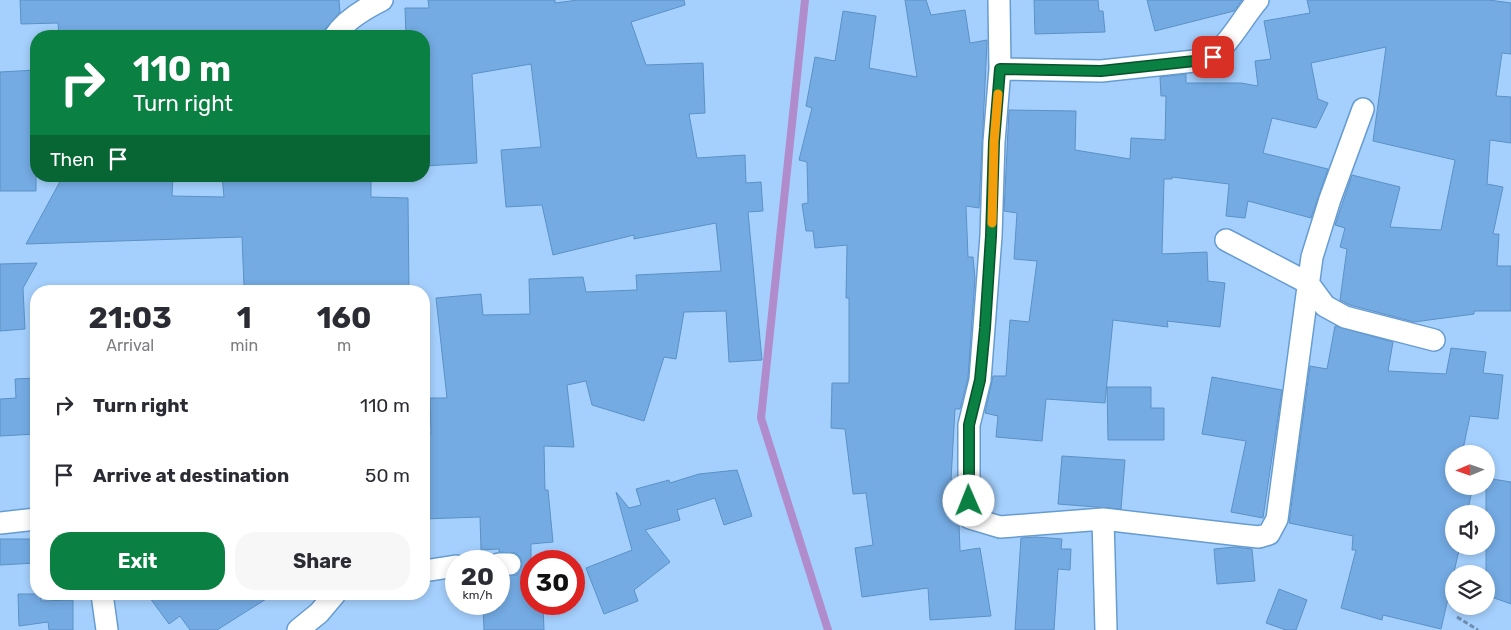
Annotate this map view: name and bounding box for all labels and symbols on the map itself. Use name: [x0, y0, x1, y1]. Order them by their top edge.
pin: [1192, 36, 1234, 78]
north arrow: [1445, 445, 1495, 495]
position arrow: [942, 474, 994, 526]
speed limit sign: 30: [520, 550, 585, 615]

